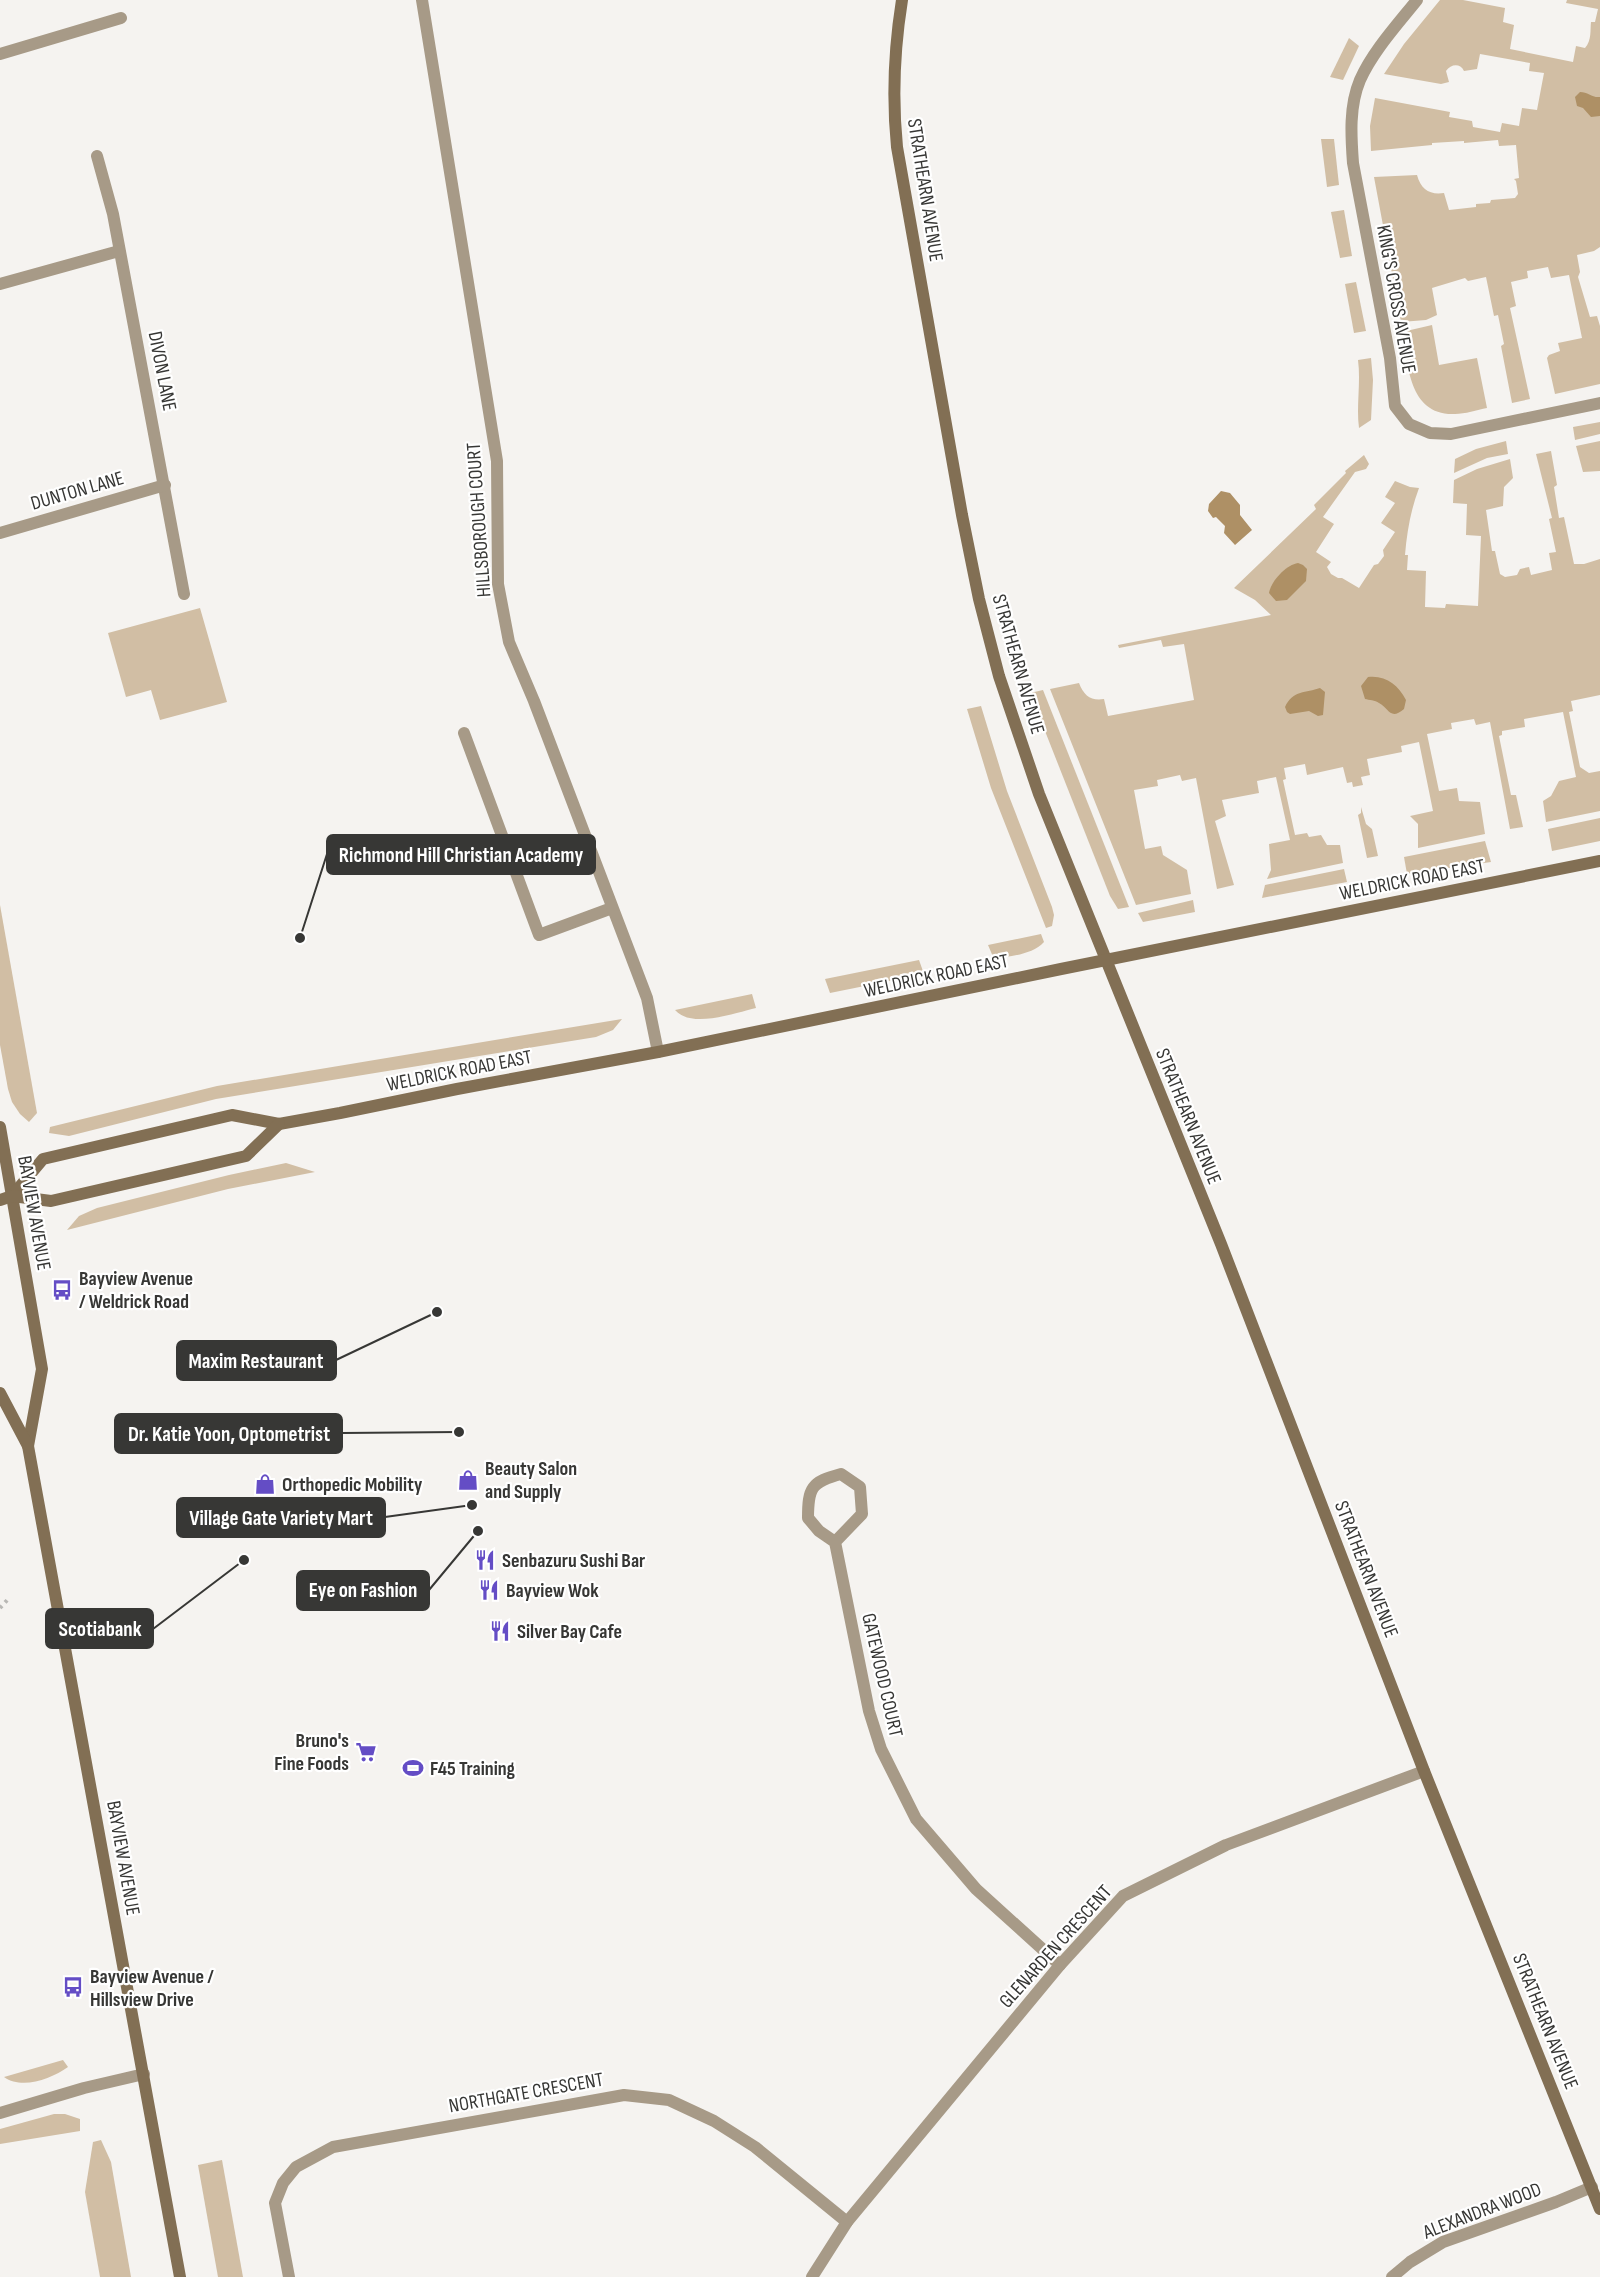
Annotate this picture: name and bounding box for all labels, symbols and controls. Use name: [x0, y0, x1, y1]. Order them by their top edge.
street label: STRATHEARN AVENUE: [902, 117, 948, 263]
street label: KING'S CROSS AVENUE: [1371, 223, 1421, 375]
street label: DIVON LANE: [143, 329, 181, 413]
street label: HILLSBOROUGH COURT: [462, 442, 496, 598]
street label: DUNTON LANE: [28, 466, 127, 516]
street label: STRATHEARN AVENUE: [987, 592, 1049, 737]
callout: Richmond Hill Christian Academy: [327, 835, 595, 874]
text: Richmond Hill Christian Academy: [339, 843, 583, 868]
street label: WELDRICK ROAD EAST: [1338, 854, 1487, 906]
street label: WELDRICK ROAD EAST: [862, 949, 1011, 1003]
street label: WELDRICK ROAD EAST: [385, 1045, 534, 1097]
street label: STRATHEARN AVENUE: [1150, 1045, 1226, 1188]
street label: BAYVIEW AVENUE: [12, 1154, 56, 1272]
place label: Bayview Avenue / Weldrick Road: [79, 1267, 193, 1314]
bus stop icon: Bayview Avenue / Weldrick Road: [50, 1278, 74, 1302]
callout: Maxim Restaurant: [177, 1341, 336, 1380]
text: Maxim Restaurant: [188, 1349, 324, 1374]
callout: Dr. Katie Yoon, Optometrist: [115, 1414, 342, 1453]
text: Dr. Katie Yoon, Optometrist: [128, 1422, 330, 1447]
place label: Beauty Salon and Supply: [485, 1457, 577, 1504]
shop icon: Beauty Salon and Supply: [456, 1468, 480, 1492]
shop icon: Orthopedic Mobility: [253, 1472, 277, 1496]
place label: Orthopedic Mobility: [282, 1473, 423, 1497]
callout: Village Gate Variety Mart: [177, 1498, 385, 1537]
street label: STRATHEARN AVENUE: [1329, 1498, 1403, 1641]
text: Village Gate Variety Mart: [189, 1506, 373, 1531]
restaurant icon: Senbazuru Sushi Bar: [473, 1548, 497, 1572]
place label: Senbazuru Sushi Bar: [502, 1549, 645, 1573]
callout: Eye on Fashion: [297, 1571, 429, 1610]
text: Eye on Fashion: [309, 1578, 417, 1603]
restaurant icon: Bayview Wok: [477, 1578, 501, 1602]
place label: Bayview Wok: [506, 1579, 599, 1603]
callout: Scotiabank: [46, 1609, 153, 1648]
street label: GATEWOOD COURT: [856, 1611, 908, 1739]
text: Scotiabank: [58, 1617, 142, 1642]
restaurant icon: Silver Bay Cafe: [488, 1619, 512, 1643]
place label: Silver Bay Cafe: [517, 1620, 622, 1644]
place label: Bruno's Fine Foods: [274, 1729, 349, 1776]
supermarket icon: Bruno's Fine Foods: [354, 1740, 378, 1764]
sports icon: F45 Training: [401, 1756, 425, 1780]
place label: F45 Training: [430, 1757, 516, 1781]
street label: BAYVIEW AVENUE: [101, 1799, 145, 1917]
street label: GLENARDEN CRESCENT: [994, 1880, 1117, 2013]
street label: STRATHEARN AVENUE: [1507, 1950, 1583, 2093]
place label: Bayview Avenue / Hillsview Drive: [90, 1965, 214, 2012]
bus stop icon: Bayview Avenue / Hillsview Drive: [61, 1975, 85, 1999]
street label: NORTHGATE CRESCENT: [447, 2068, 605, 2118]
street label: ALEXANDRA WOOD: [1419, 2177, 1545, 2245]

